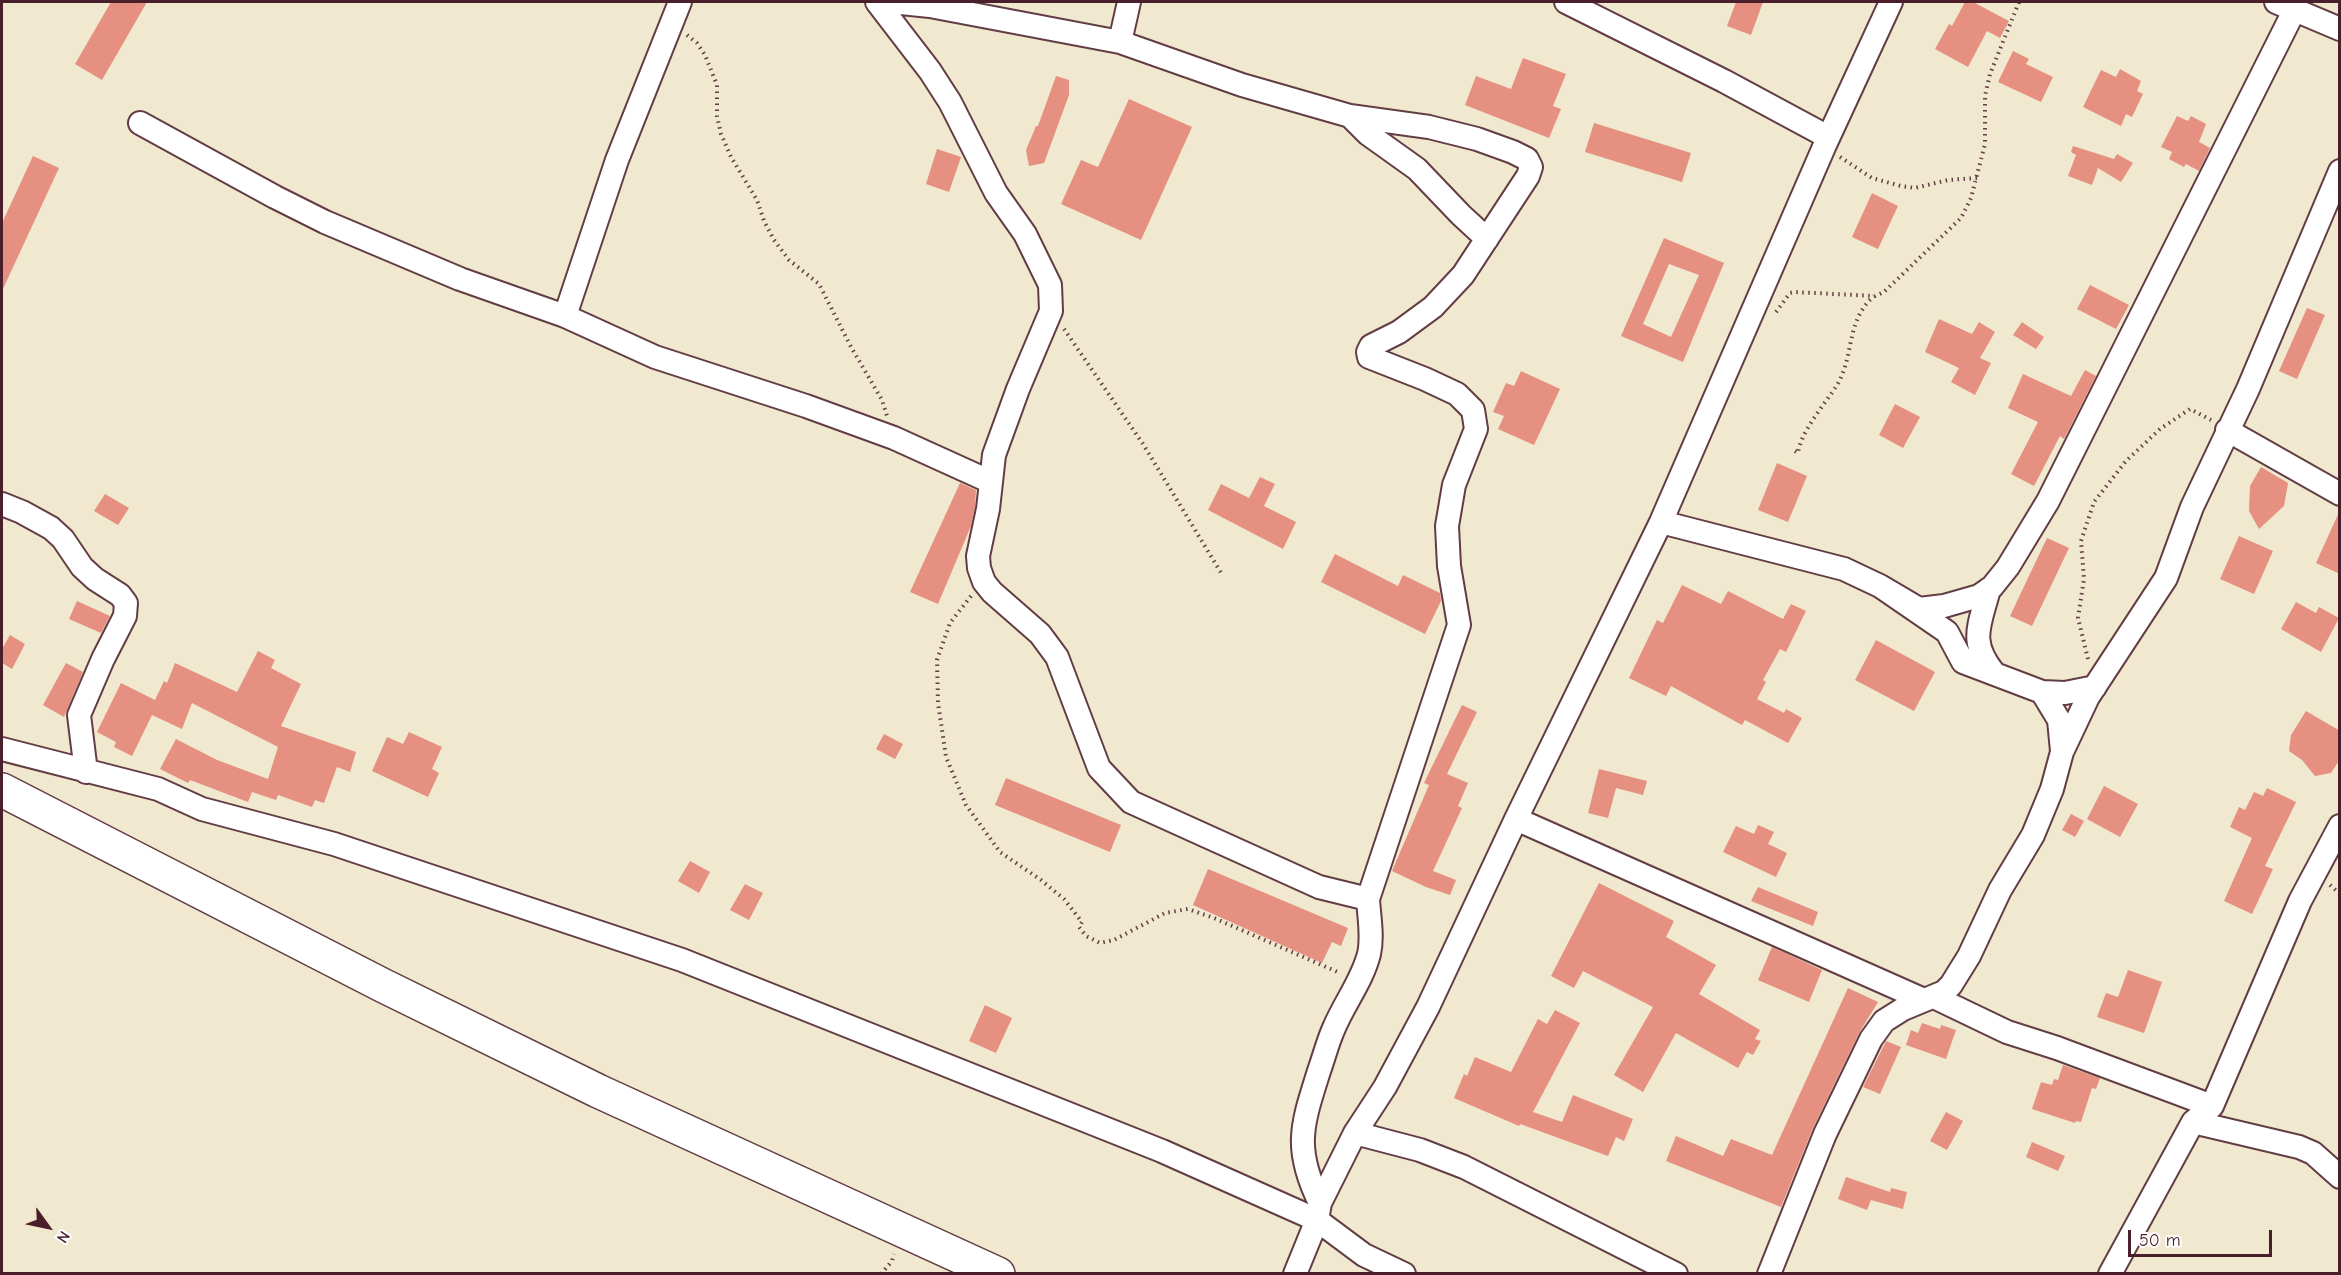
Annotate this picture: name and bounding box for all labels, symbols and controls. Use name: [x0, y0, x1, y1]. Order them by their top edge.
north arrow: [18, 1197, 78, 1257]
scale bar: [2131, 1218, 2275, 1256]
text: N: [53, 1228, 73, 1246]
text: 50 m: [2139, 1230, 2181, 1251]

